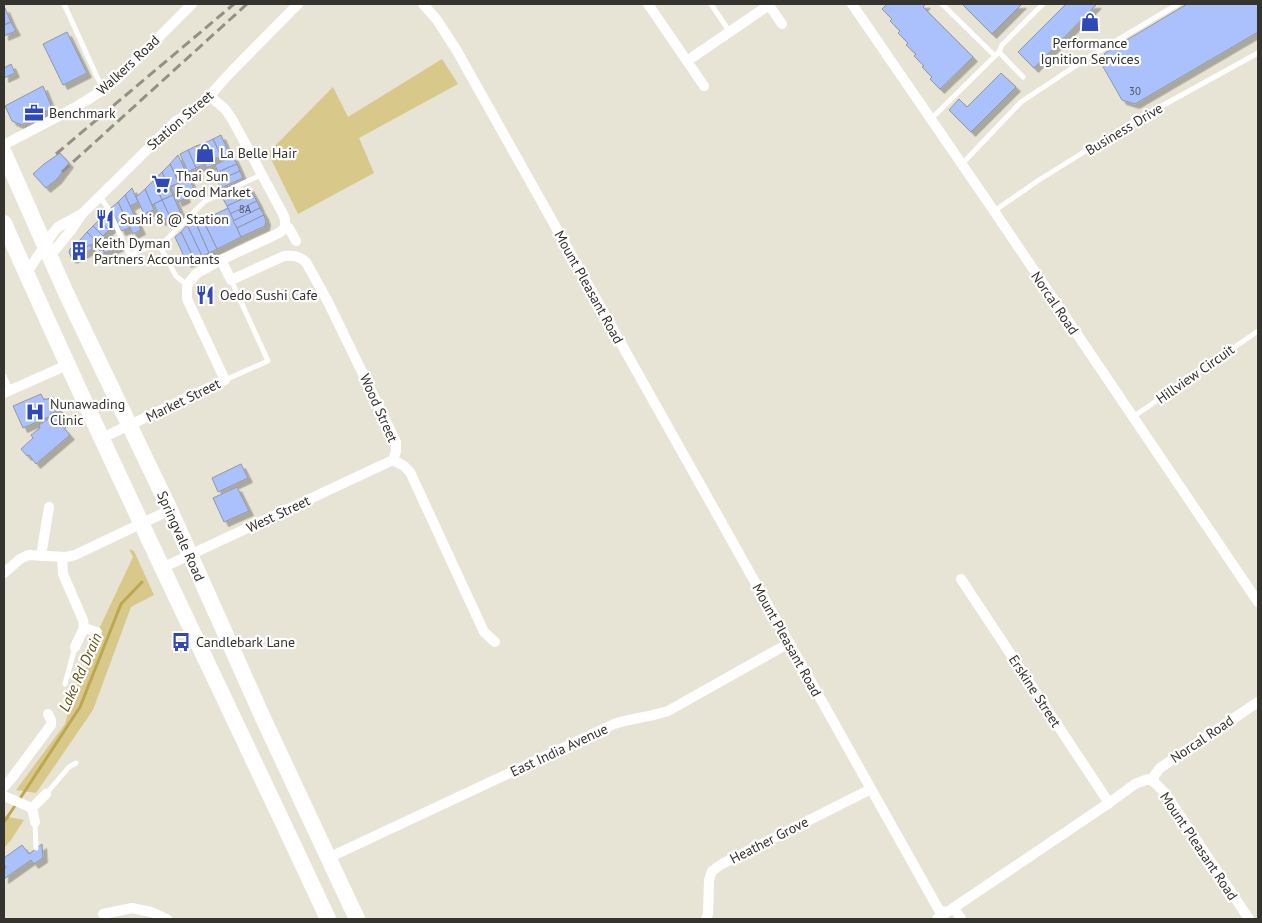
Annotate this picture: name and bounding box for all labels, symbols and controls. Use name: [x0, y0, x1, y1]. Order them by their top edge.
shop icon: Performance Ignition Services: [1079, 11, 1101, 33]
street label: Walkers Road: [93, 31, 163, 99]
place label: Performance Ignition Services: [1040, 34, 1140, 68]
house number: 30: [1129, 84, 1141, 98]
street label: Station Street: [143, 86, 217, 154]
street label: Business Drive: [1082, 99, 1166, 159]
office icon: Benchmark: [23, 102, 45, 124]
place label: Benchmark: [49, 104, 116, 122]
shop icon: La Belle Hair: [194, 142, 216, 164]
place label: La Belle Hair: [220, 144, 297, 162]
place label: Thai Sun Food Market: [176, 167, 251, 201]
supermarket icon: Thai Sun Food Market: [150, 173, 172, 195]
house number: 8A: [239, 202, 252, 216]
restaurant icon: Sushi 8 @ Station: [94, 208, 116, 230]
place label: Sushi 8 @ Station: [120, 210, 229, 228]
street label: Mount Pleasant Road: [550, 227, 628, 347]
place label: Keith Dyman Partners Accountants: [94, 234, 220, 268]
building icon: Keith Dyman Partners Accountants: [68, 240, 90, 262]
street label: Norcal Road: [1027, 268, 1083, 338]
restaurant icon: Oedo Sushi Cafe: [194, 284, 216, 306]
place label: Oedo Sushi Cafe: [220, 286, 318, 304]
street label: Hillview Circuit: [1152, 340, 1238, 408]
street label: Wood Street: [356, 371, 402, 445]
street label: Market Street: [143, 374, 223, 426]
place label: Nunawading Clinic: [50, 395, 125, 429]
hospital icon: Nunawading Clinic: [24, 401, 46, 423]
street label: Springvale Road: [153, 488, 209, 584]
street label: West Street: [243, 491, 313, 537]
street label: Mount Pleasant Road: [748, 580, 826, 700]
water label: Lake Rd Drain: [54, 629, 106, 714]
bus stop icon: Candlebark Lane: [170, 631, 192, 653]
place label: Candlebark Lane: [196, 633, 295, 651]
street label: Erskine Street: [1005, 651, 1065, 731]
street label: Norcal Road: [1167, 711, 1237, 767]
street label: East India Avenue: [507, 719, 611, 781]
street label: Mount Pleasant Road: [1156, 788, 1242, 904]
street label: Heather Grove: [727, 812, 811, 868]

